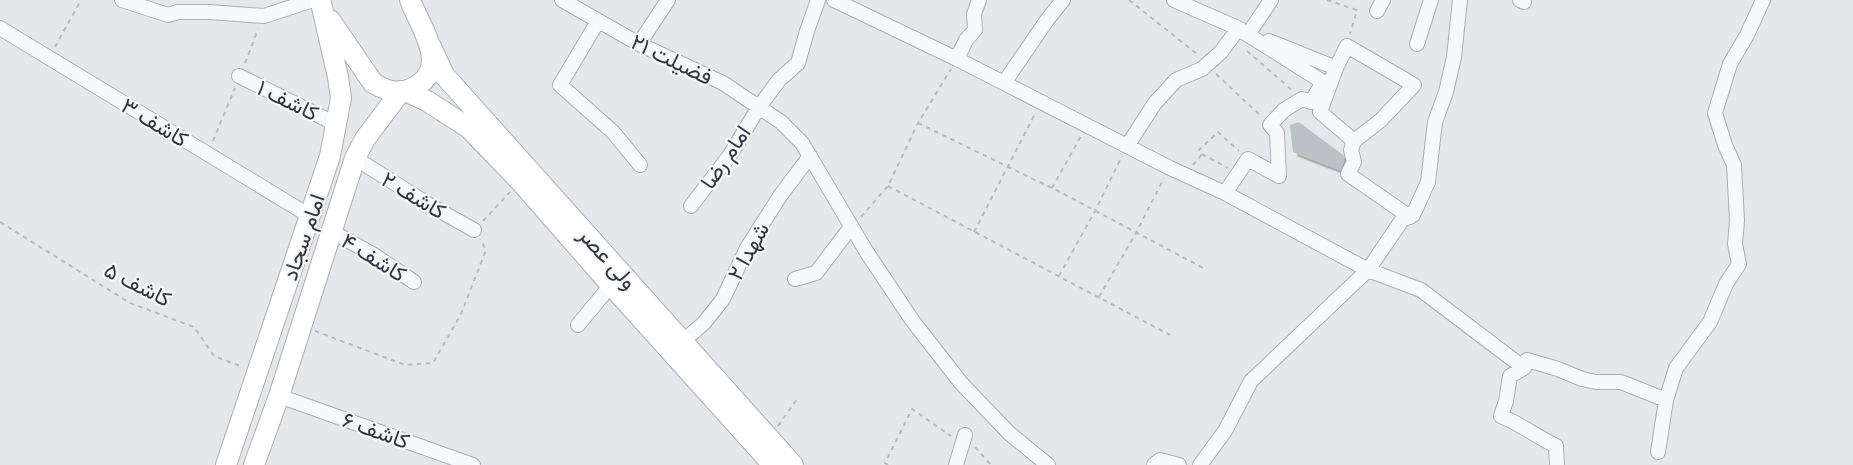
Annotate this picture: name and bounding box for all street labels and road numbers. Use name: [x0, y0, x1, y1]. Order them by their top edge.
street label: فضیلت ۲۱: [627, 29, 717, 91]
street label: کاشف ۱: [253, 75, 323, 127]
street label: کاشف ۳: [116, 93, 193, 153]
street label: امام رضا: [695, 121, 757, 195]
street label: کاشف ۲: [377, 167, 450, 225]
street label: امام سجاد: [277, 191, 332, 284]
street label: شهدا ۲: [723, 218, 775, 285]
street label: ولی عصر: [572, 222, 642, 295]
street label: کاشف ۴: [336, 228, 411, 288]
street label: کاشف ۵: [100, 257, 176, 313]
street label: کاشف ۶: [339, 407, 413, 455]

